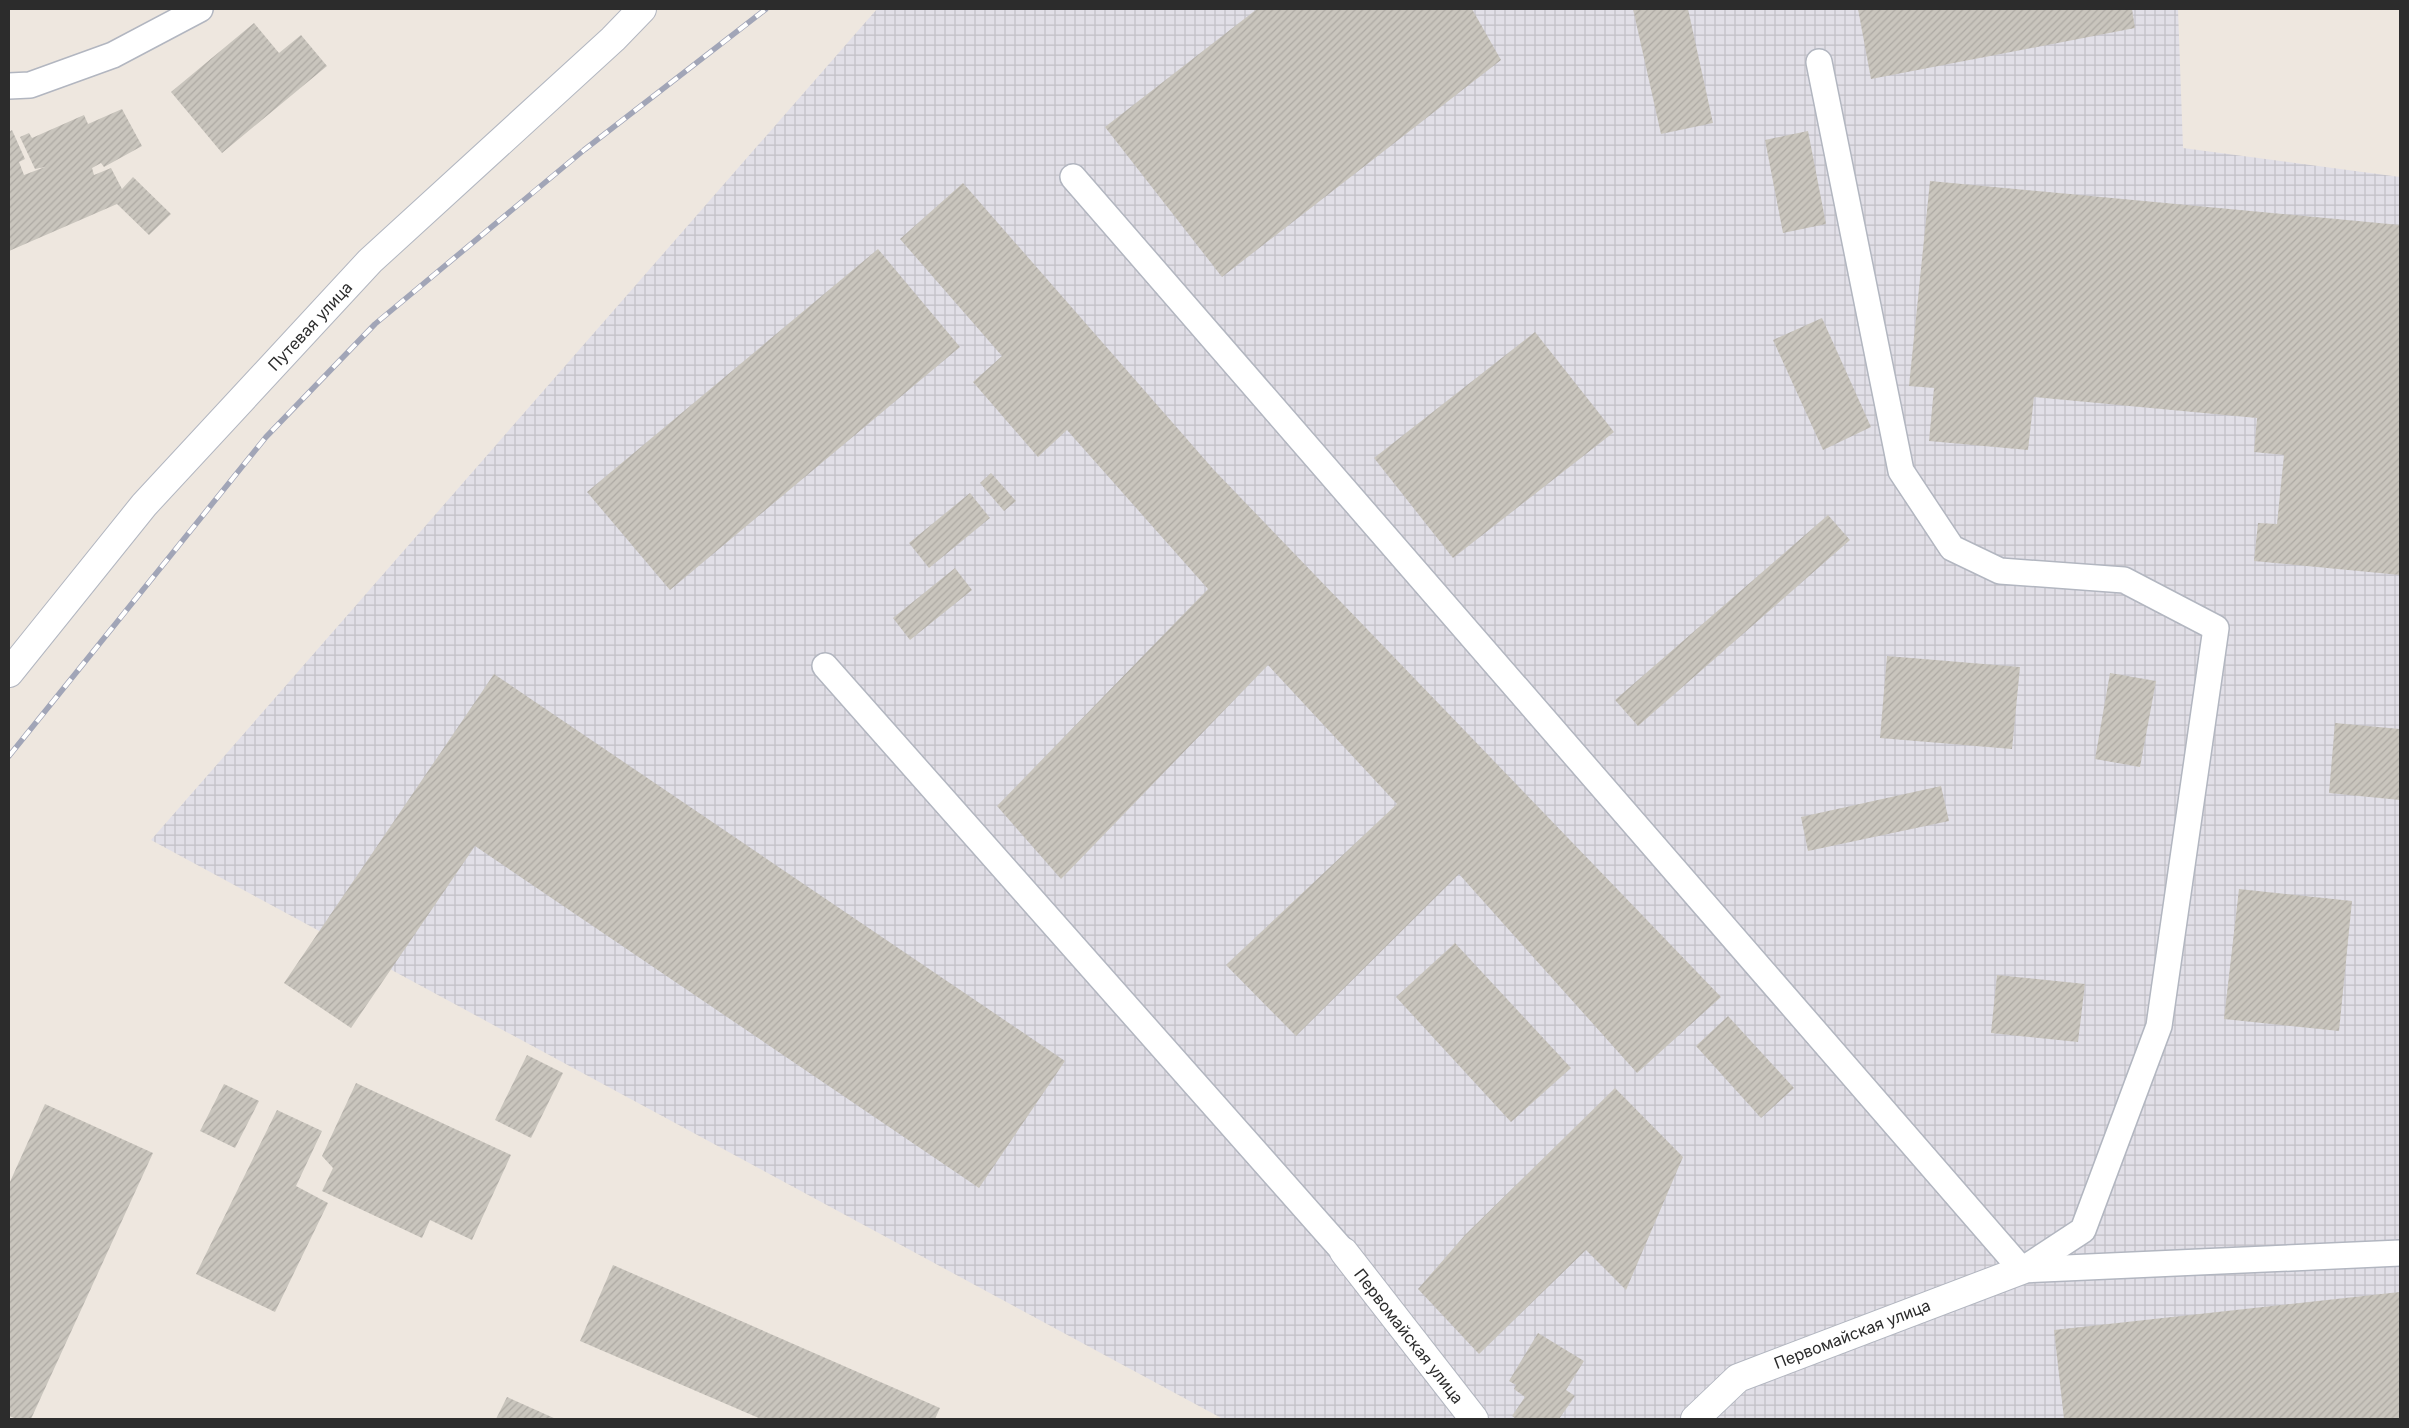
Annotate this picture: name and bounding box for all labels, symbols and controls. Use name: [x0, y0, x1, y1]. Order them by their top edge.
street label: Путевая улица: [264, 277, 356, 375]
street label: Первомайская улица: [1350, 1264, 1468, 1408]
street label: Первомайская улица: [1771, 1295, 1933, 1373]

